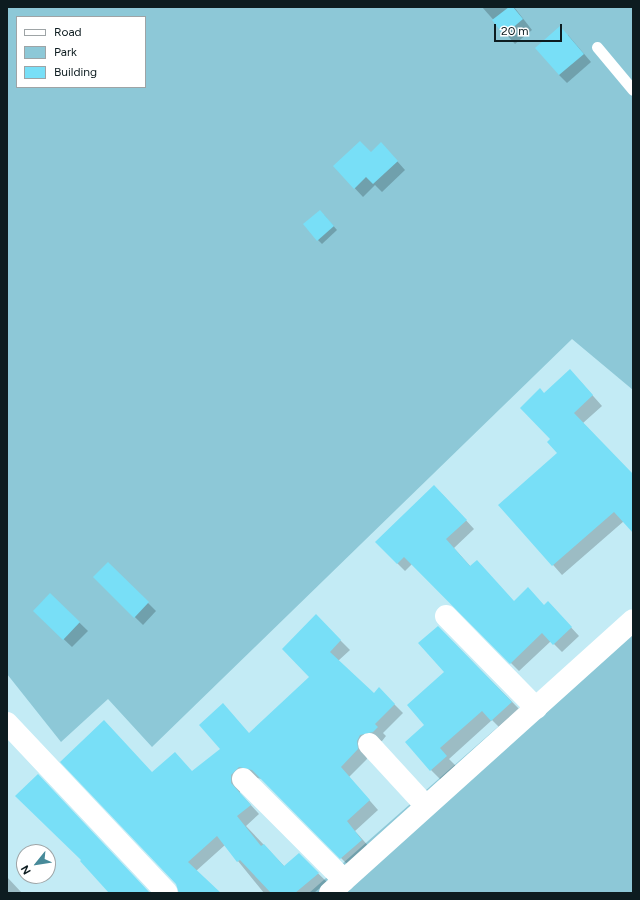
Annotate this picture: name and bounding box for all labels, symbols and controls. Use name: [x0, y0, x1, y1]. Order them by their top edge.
legend: [16, 16, 146, 88]
scale bar: [496, 16, 564, 42]
text: 20 m: [501, 24, 529, 38]
text: Road: [54, 25, 82, 39]
text: Park: [54, 45, 77, 59]
text: Building: [54, 65, 97, 79]
north arrow: [16, 844, 56, 884]
text: N: [18, 863, 34, 877]

